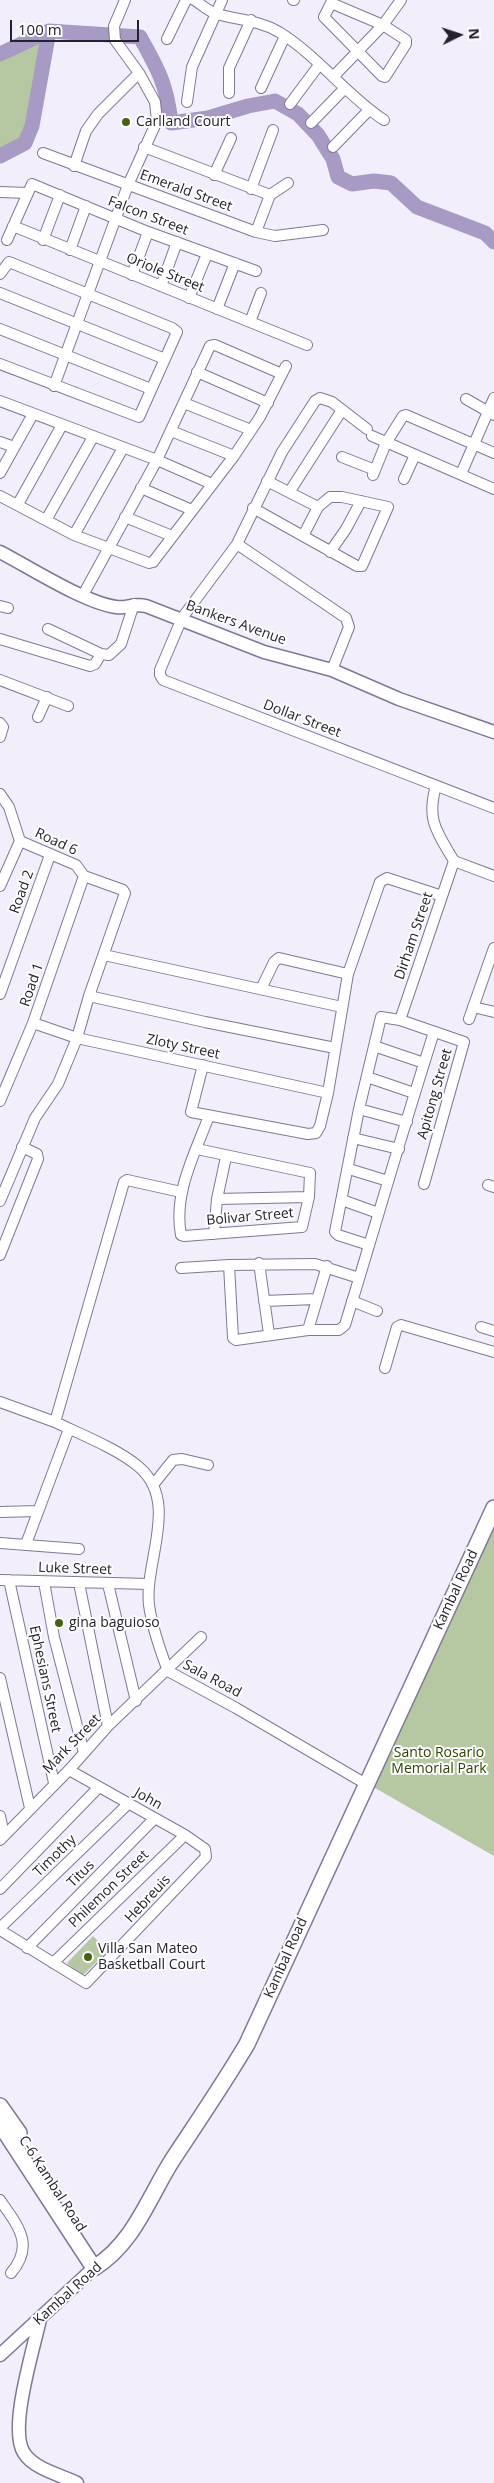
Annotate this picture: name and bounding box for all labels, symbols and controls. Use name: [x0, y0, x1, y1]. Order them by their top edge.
scale bar: [12, 10, 141, 42]
north arrow: [434, 10, 484, 60]
text: 100 m: [18, 19, 62, 39]
text: N: [465, 28, 484, 40]
place label: Carlland Court: [136, 114, 230, 130]
marker: Carlland Court: [120, 116, 132, 128]
street label: Emerald Street: [138, 167, 234, 215]
street label: Falcon Street: [105, 193, 191, 239]
street label: Oriole Street: [124, 250, 206, 296]
street label: Bankers Avenue: [184, 597, 288, 649]
street label: Dollar Street: [261, 696, 343, 742]
street label: Road 6: [32, 825, 80, 859]
street label: Road 2: [6, 868, 38, 916]
street label: Dirham Street: [391, 890, 437, 982]
street label: Road 1: [17, 961, 47, 1009]
street label: Zloty Street: [145, 1031, 221, 1063]
street label: Apitong Street: [414, 1047, 456, 1141]
street label: Bolivar Street: [206, 1205, 294, 1229]
street label: Kambal Road: [430, 1547, 482, 1633]
street label: Luke Street: [38, 1559, 112, 1579]
place label: gina baguioso: [69, 1615, 160, 1631]
marker: gina baguioso: [53, 1617, 65, 1629]
street label: Ephesians Street: [25, 1624, 65, 1734]
street label: Sala Road: [180, 1657, 244, 1701]
street label: Mark Street: [39, 1711, 105, 1777]
park label: Santo Rosario Memorial Park: [391, 1745, 487, 1778]
street label: John: [131, 1785, 165, 1813]
street label: Timothy: [30, 1831, 80, 1881]
street label: Philemon Street: [66, 1847, 152, 1931]
street label: Titus: [64, 1857, 98, 1891]
street label: Hebreuis: [122, 1872, 174, 1926]
street label: Kambal Road: [261, 1915, 311, 2001]
place label: Villa San Mateo Basketball Court: [98, 1941, 205, 1974]
marker: Villa San Mateo Basketball Court: [82, 1951, 94, 1963]
street label: C-6 Kambal Road: [15, 2133, 89, 2235]
street label: Kambal Road: [30, 2259, 106, 2329]

